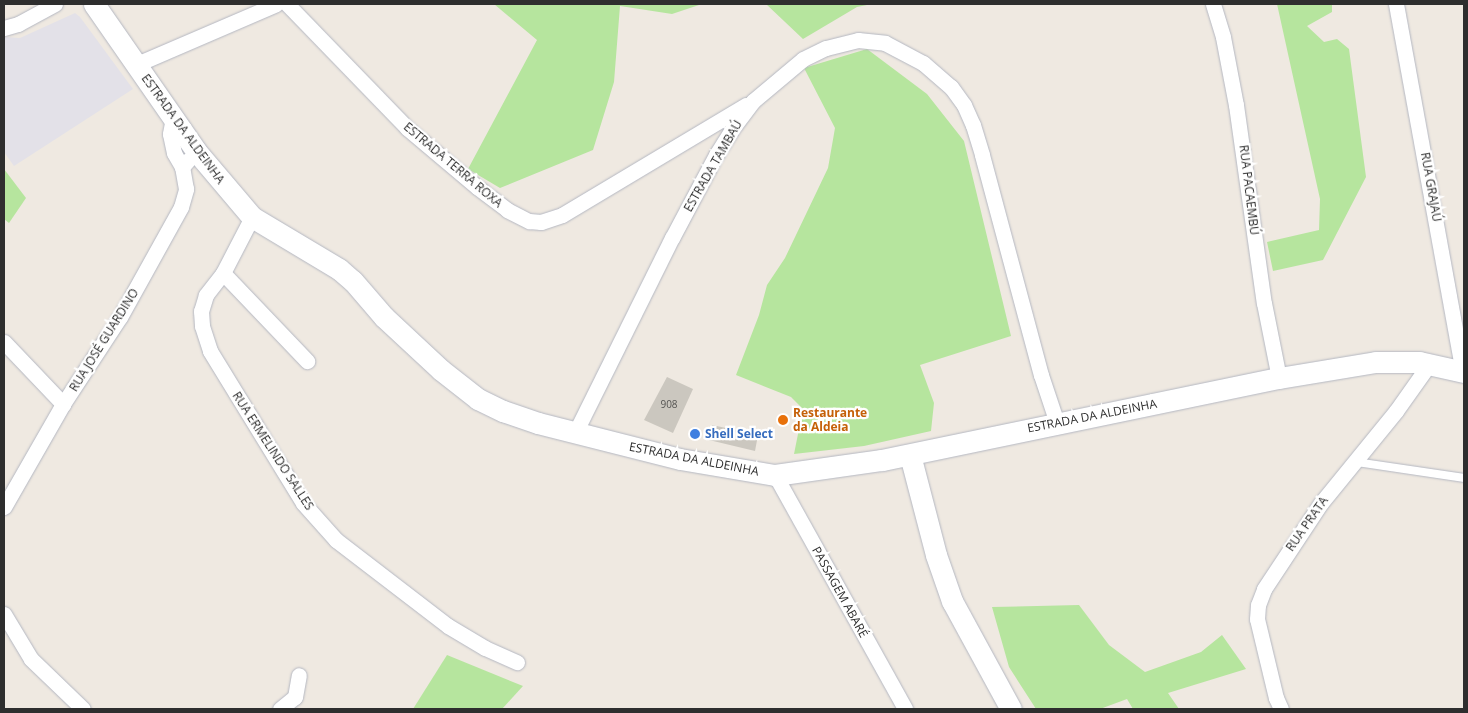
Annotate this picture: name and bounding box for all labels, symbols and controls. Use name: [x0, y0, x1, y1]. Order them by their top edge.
street label: ESTRADA DA ALDEINHA: [138, 71, 228, 187]
street label: ESTRADA TAMBAÚ: [681, 118, 745, 214]
street label: ESTRADA TERRA ROXA: [401, 120, 505, 210]
street label: RUA PACAEMBÚ: [1236, 144, 1262, 236]
street label: RUA GRAJAÚ: [1418, 151, 1444, 223]
street label: RUA JOSÉ GUARDINO: [66, 286, 142, 394]
street label: RUA ERMELINDO SALLES: [229, 389, 317, 513]
street label: ESTRADA DA ALDEINHA: [1026, 396, 1158, 436]
house number: 908: [660, 399, 678, 411]
place label: Restaurante da Aldeia: [793, 406, 867, 434]
marker: Restaurante da Aldeia: [777, 414, 789, 426]
place label: Shell Select: [705, 427, 773, 441]
marker: Shell Select: [689, 428, 701, 440]
street label: ESTRADA DA ALDEINHA: [628, 439, 760, 479]
street label: RUA PRATA: [1283, 494, 1331, 554]
street label: PASSAGEM ABARÉ: [809, 544, 871, 640]

